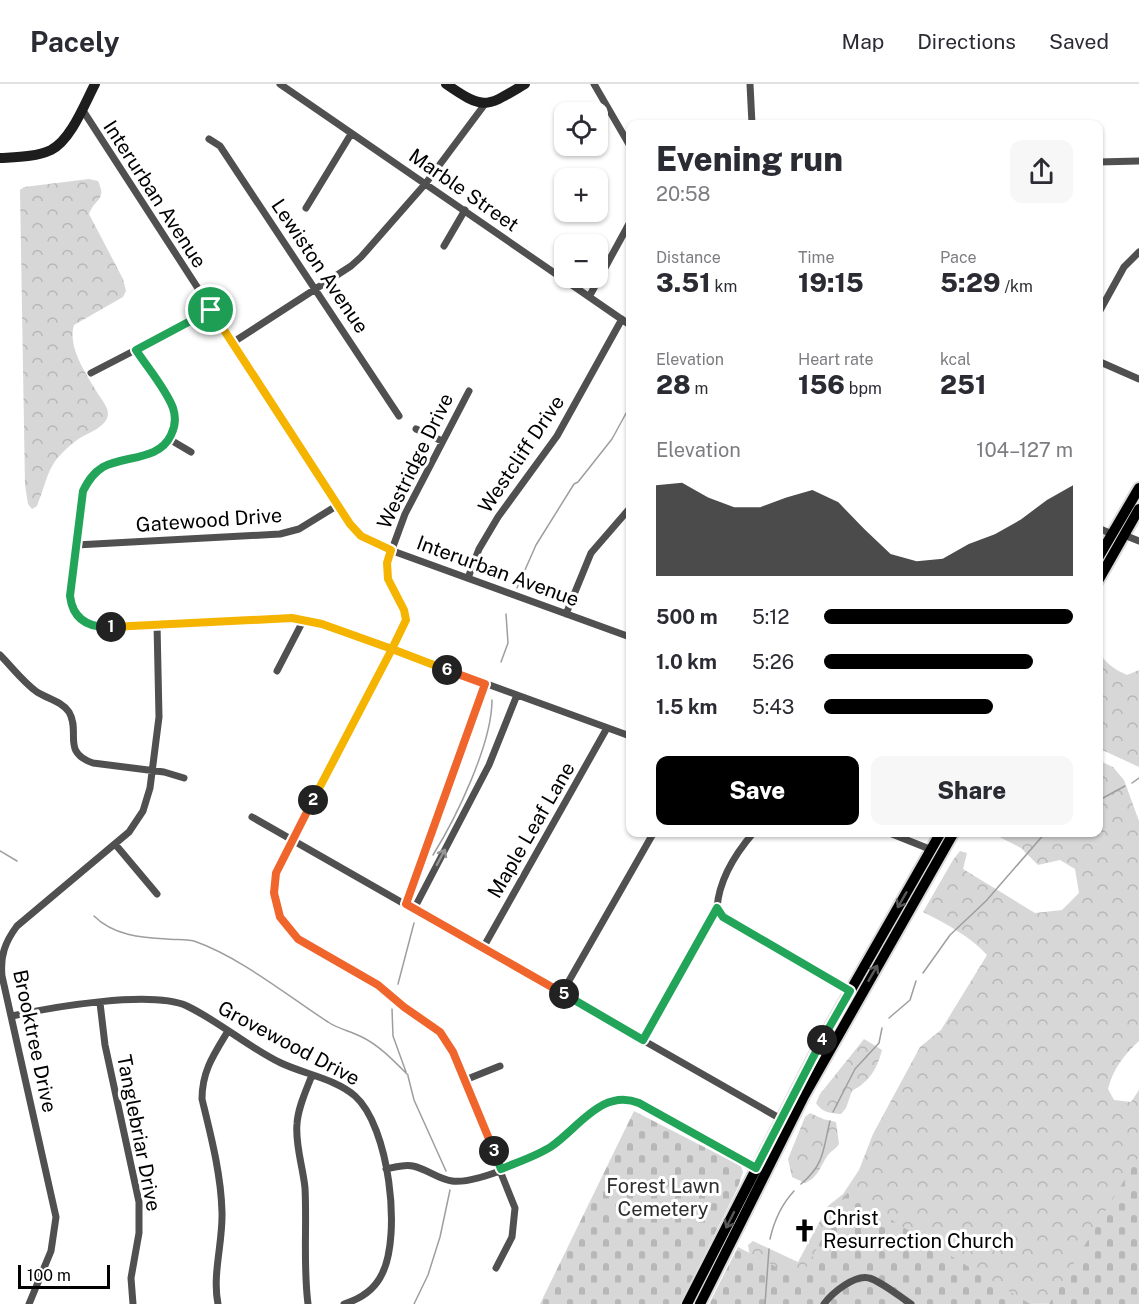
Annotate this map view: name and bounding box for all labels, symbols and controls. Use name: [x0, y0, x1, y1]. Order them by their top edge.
text: Pacely: [30, 25, 119, 58]
text: Map: [842, 29, 884, 54]
text: Directions: [917, 29, 1016, 54]
text: Saved: [1049, 29, 1109, 54]
map controls: [554, 102, 608, 288]
button: locate: [554, 102, 608, 156]
street label: Interurban Avenue: [98, 116, 212, 272]
text: Evening run: [656, 140, 843, 178]
button: share: [1010, 140, 1073, 203]
street label: Marble Street: [404, 143, 524, 237]
button: +: [554, 168, 608, 222]
text: 20:58: [656, 182, 710, 206]
street label: Lewiston Avenue: [266, 194, 374, 338]
button: −: [554, 234, 608, 288]
text: Distance: [656, 248, 721, 267]
text: Time: [798, 248, 834, 267]
text: Pace: [940, 248, 977, 267]
text: 3.51: [656, 267, 711, 298]
text: 19:15: [798, 267, 864, 298]
text: 5:29: [940, 267, 1001, 298]
text: km: [711, 277, 737, 296]
text: /km: [1001, 277, 1033, 296]
pin: [185, 284, 236, 335]
icon: arrive: [194, 293, 227, 326]
text: Elevation: [656, 350, 724, 369]
text: Heart rate: [798, 350, 874, 369]
text: kcal: [940, 350, 971, 369]
text: 28: [656, 369, 691, 400]
text: 156: [798, 369, 845, 400]
text: 251: [940, 369, 986, 400]
text: m: [691, 379, 708, 398]
text: bpm: [845, 379, 882, 398]
street label: Westridge Drive: [372, 389, 458, 533]
street label: Westcliff Drive: [473, 391, 569, 517]
text: Elevation: [656, 438, 741, 462]
text: 104–127 m: [976, 438, 1073, 462]
street label: Gatewood Drive: [135, 503, 283, 537]
street label: Interurban Avenue: [414, 530, 582, 612]
text: 500 m: [656, 605, 718, 629]
text: 5:12: [752, 605, 789, 629]
pin: 1: [96, 612, 126, 642]
text: 1: [108, 617, 114, 636]
text: 1.0 km: [656, 650, 717, 674]
text: 5:26: [752, 650, 794, 674]
pin: 6: [432, 655, 462, 685]
text: 6: [442, 660, 452, 679]
text: 1.5 km: [656, 695, 717, 719]
text: 5:43: [752, 695, 794, 719]
button: Save: [656, 756, 859, 825]
button: Share: [871, 756, 1073, 825]
street label: Maple Leaf Lane: [482, 758, 580, 902]
pin: 2: [298, 785, 328, 815]
text: 2: [308, 790, 318, 809]
one-way arrow: [435, 849, 447, 866]
one-way arrow: [896, 891, 907, 909]
one-way arrow: [868, 965, 879, 983]
street label: Brooktree Drive: [8, 967, 62, 1115]
pin: 5: [549, 979, 579, 1009]
text: 5: [559, 984, 569, 1003]
street label: Grovewood Drive: [214, 996, 364, 1090]
pin: 4: [807, 1025, 837, 1055]
text: 4: [817, 1030, 827, 1049]
street label: Tanglebriar Drive: [112, 1053, 166, 1213]
pin: 3: [479, 1136, 509, 1166]
text: 3: [489, 1141, 499, 1160]
park label: Forest Lawn Cemetery: [606, 1174, 720, 1221]
place label: Christ Resurrection Church: [823, 1206, 1014, 1253]
one-way arrow: [724, 1210, 735, 1228]
church icon: Christ Resurrection Church: [792, 1217, 818, 1243]
scale bar: [18, 1262, 110, 1290]
text: 100 m: [27, 1266, 71, 1285]

